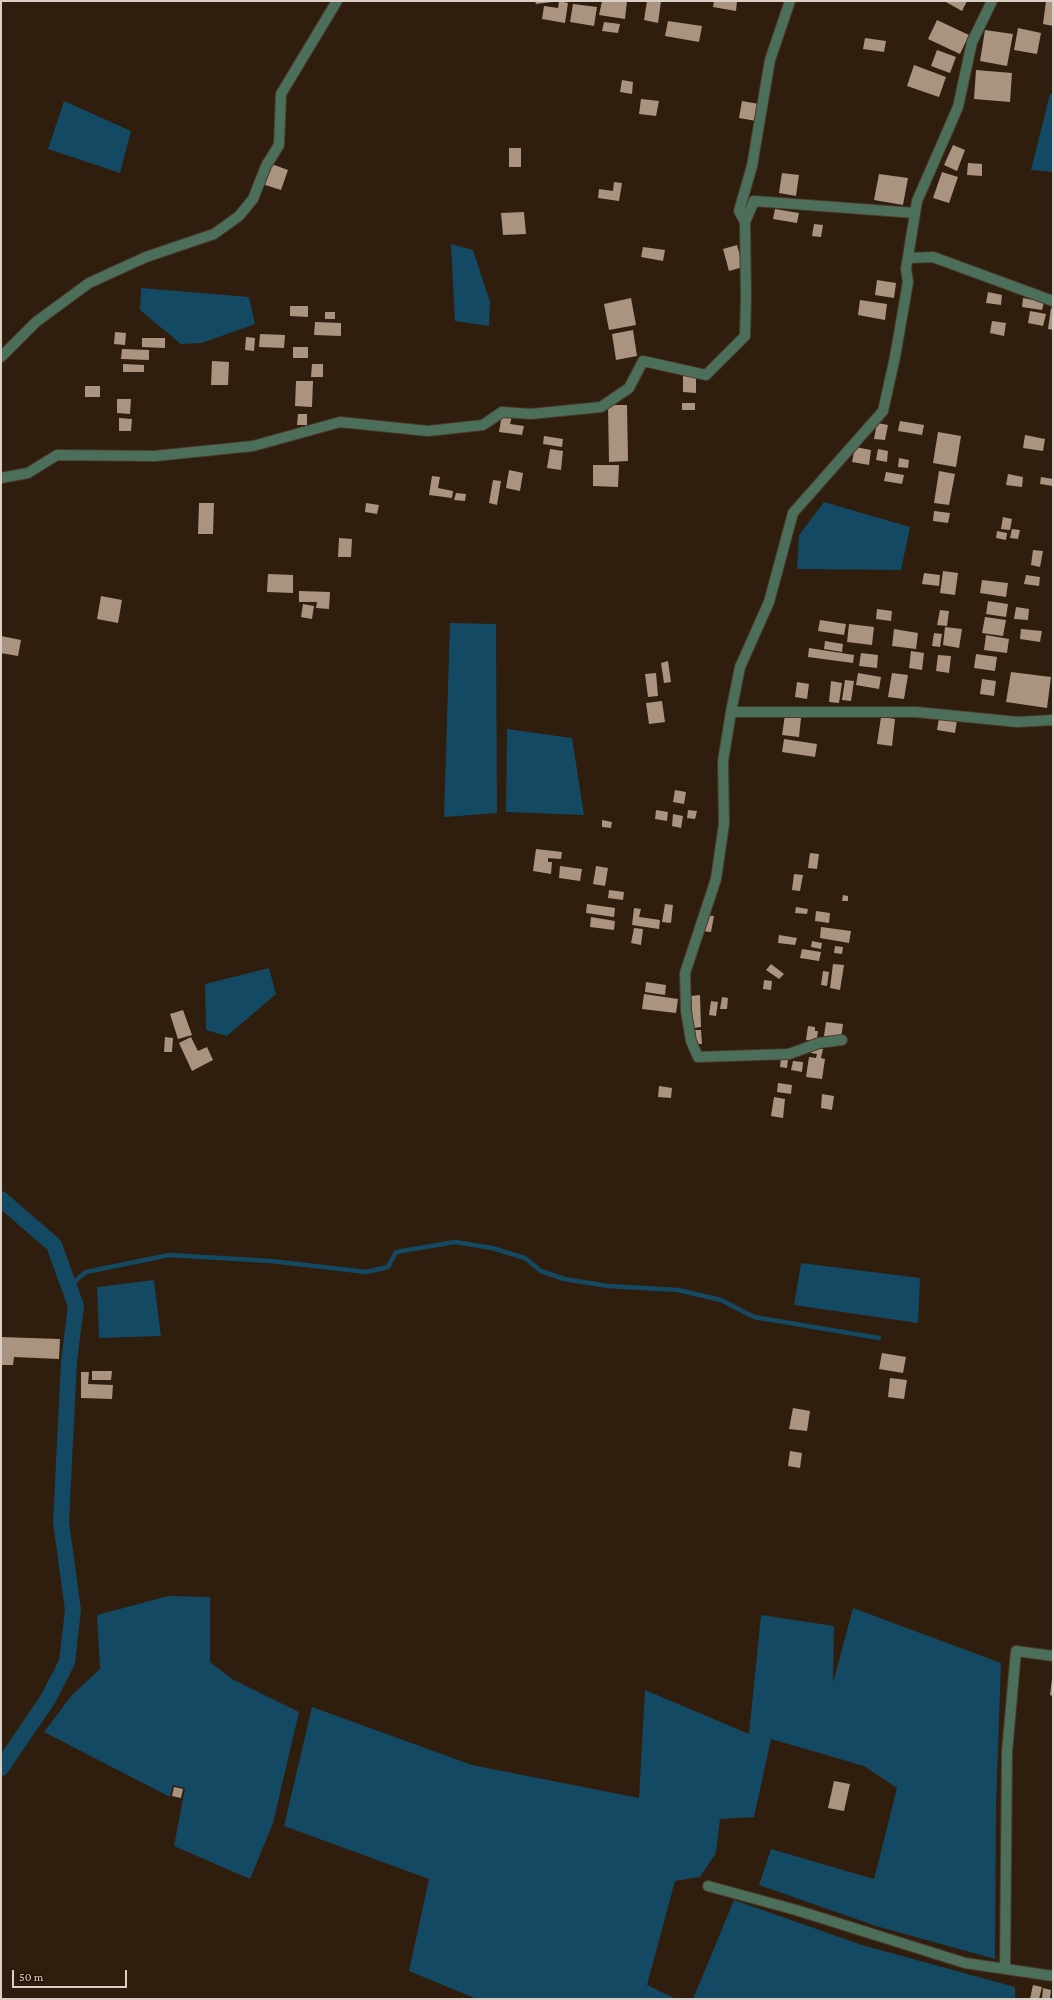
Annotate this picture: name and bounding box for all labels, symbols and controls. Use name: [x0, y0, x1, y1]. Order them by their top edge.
scale bar: [14, 1962, 129, 1988]
text: 50 m: [19, 1970, 43, 1984]

